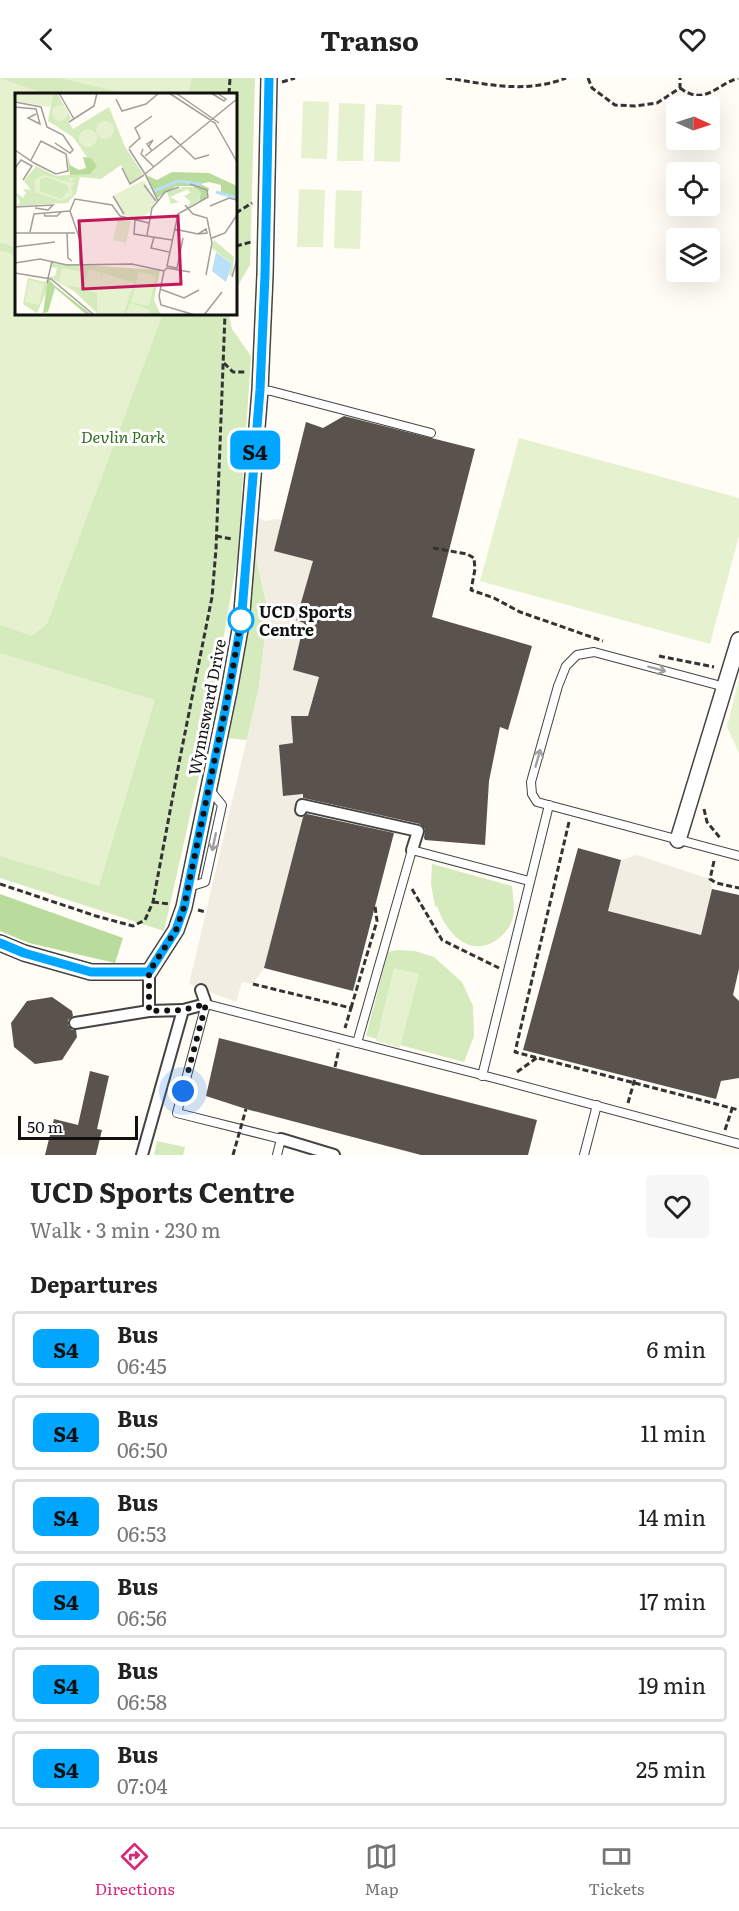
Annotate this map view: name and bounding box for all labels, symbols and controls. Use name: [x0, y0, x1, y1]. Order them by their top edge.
text: Transo: [320, 19, 419, 59]
icon: back: [30, 23, 63, 56]
icon: heart: [676, 23, 709, 56]
inset map: [15, 93, 237, 315]
north arrow: [666, 96, 720, 150]
map controls: [666, 96, 720, 282]
button: locate: [666, 162, 720, 216]
button: layers: [666, 228, 720, 282]
park label: Devlin Park: [81, 424, 166, 448]
line badge: S4: [228, 430, 282, 470]
text: S4: [242, 435, 268, 466]
place label: UCD Sports Centre: [259, 599, 352, 641]
marker: UCD Sports Centre: [228, 607, 254, 633]
street label: Wynnsward Drive: [181, 637, 231, 777]
one-way arrow: [647, 664, 666, 675]
one-way arrow: [533, 749, 544, 768]
one-way arrow: [208, 831, 219, 851]
your location: [168, 1076, 198, 1106]
scale bar: [18, 1113, 138, 1140]
text: 50 m: [27, 1114, 63, 1138]
text: UCD Sports Centre: [30, 1170, 295, 1212]
button: heart: [646, 1175, 709, 1238]
text: Walk · 3 min · 230 m: [30, 1214, 221, 1244]
text: Departures: [30, 1267, 157, 1300]
text: Bus: [117, 1317, 158, 1350]
text: 6 min: [647, 1332, 706, 1365]
text: S4: [53, 1333, 79, 1364]
text: 06:45: [117, 1350, 167, 1380]
text: Bus: [117, 1401, 158, 1434]
text: 11 min: [640, 1416, 706, 1449]
text: S4: [53, 1417, 79, 1448]
text: 06:50: [117, 1434, 168, 1464]
text: Bus: [117, 1485, 158, 1518]
text: 14 min: [638, 1500, 706, 1533]
text: S4: [53, 1501, 79, 1532]
text: 06:53: [117, 1518, 167, 1548]
text: Bus: [117, 1569, 158, 1602]
text: 17 min: [639, 1584, 706, 1617]
text: S4: [53, 1585, 79, 1616]
text: 06:56: [117, 1602, 167, 1632]
text: Bus: [117, 1653, 158, 1686]
text: 19 min: [638, 1668, 706, 1701]
text: S4: [53, 1669, 79, 1700]
text: 06:58: [117, 1686, 167, 1716]
text: Bus: [117, 1737, 158, 1770]
text: 25 min: [636, 1752, 706, 1785]
text: S4: [53, 1753, 79, 1784]
text: 07:04: [117, 1770, 168, 1800]
tab: Directions: [95, 1840, 175, 1900]
tab: Map: [364, 1840, 399, 1900]
tab: Tickets: [588, 1840, 644, 1900]

